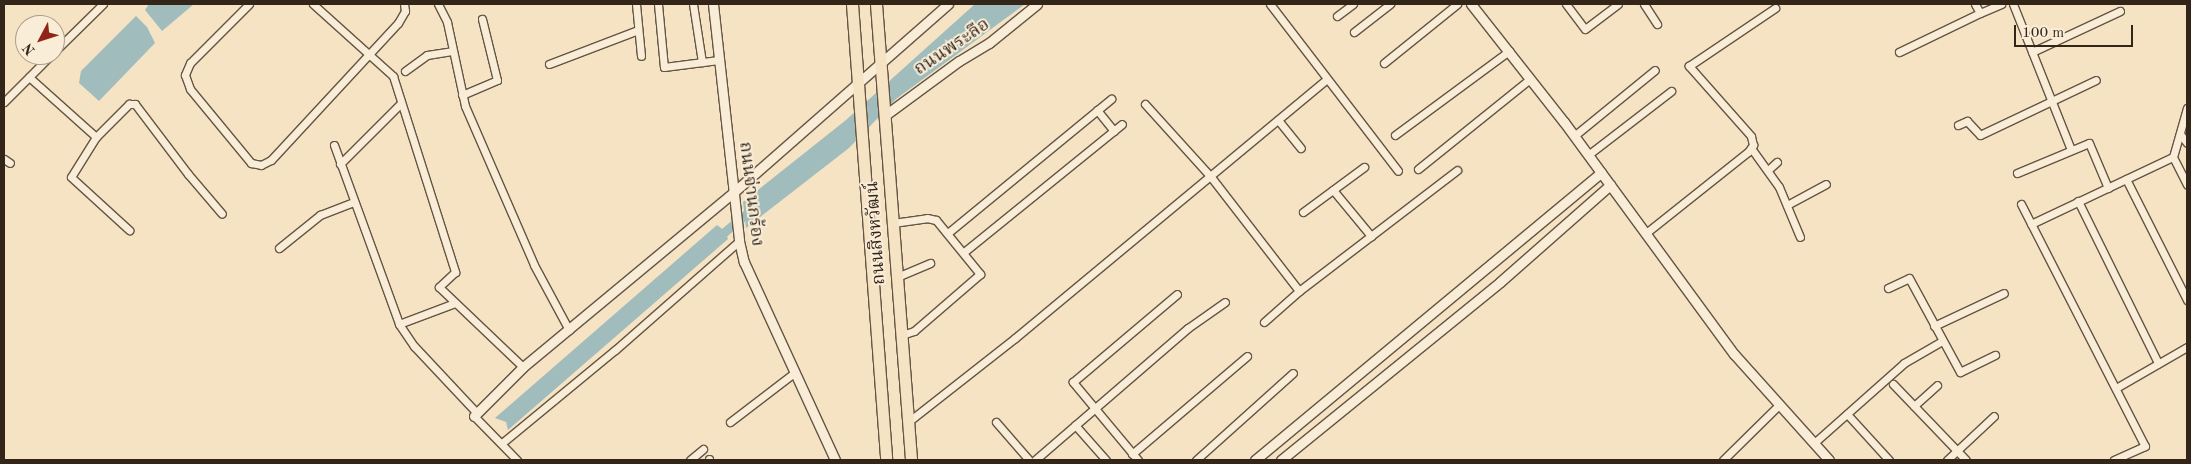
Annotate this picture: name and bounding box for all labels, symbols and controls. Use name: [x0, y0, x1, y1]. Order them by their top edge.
street label: ถนนพระลือ: [910, 14, 994, 80]
north arrow: [15, 15, 65, 65]
scale bar: [2016, 15, 2135, 47]
text: 100 m: [2022, 26, 2064, 41]
text: N: [20, 40, 38, 58]
street label: ถนนจ่านกร้อง: [734, 140, 768, 248]
street label: ถนนสิงหวัฒน์: [862, 181, 890, 285]

